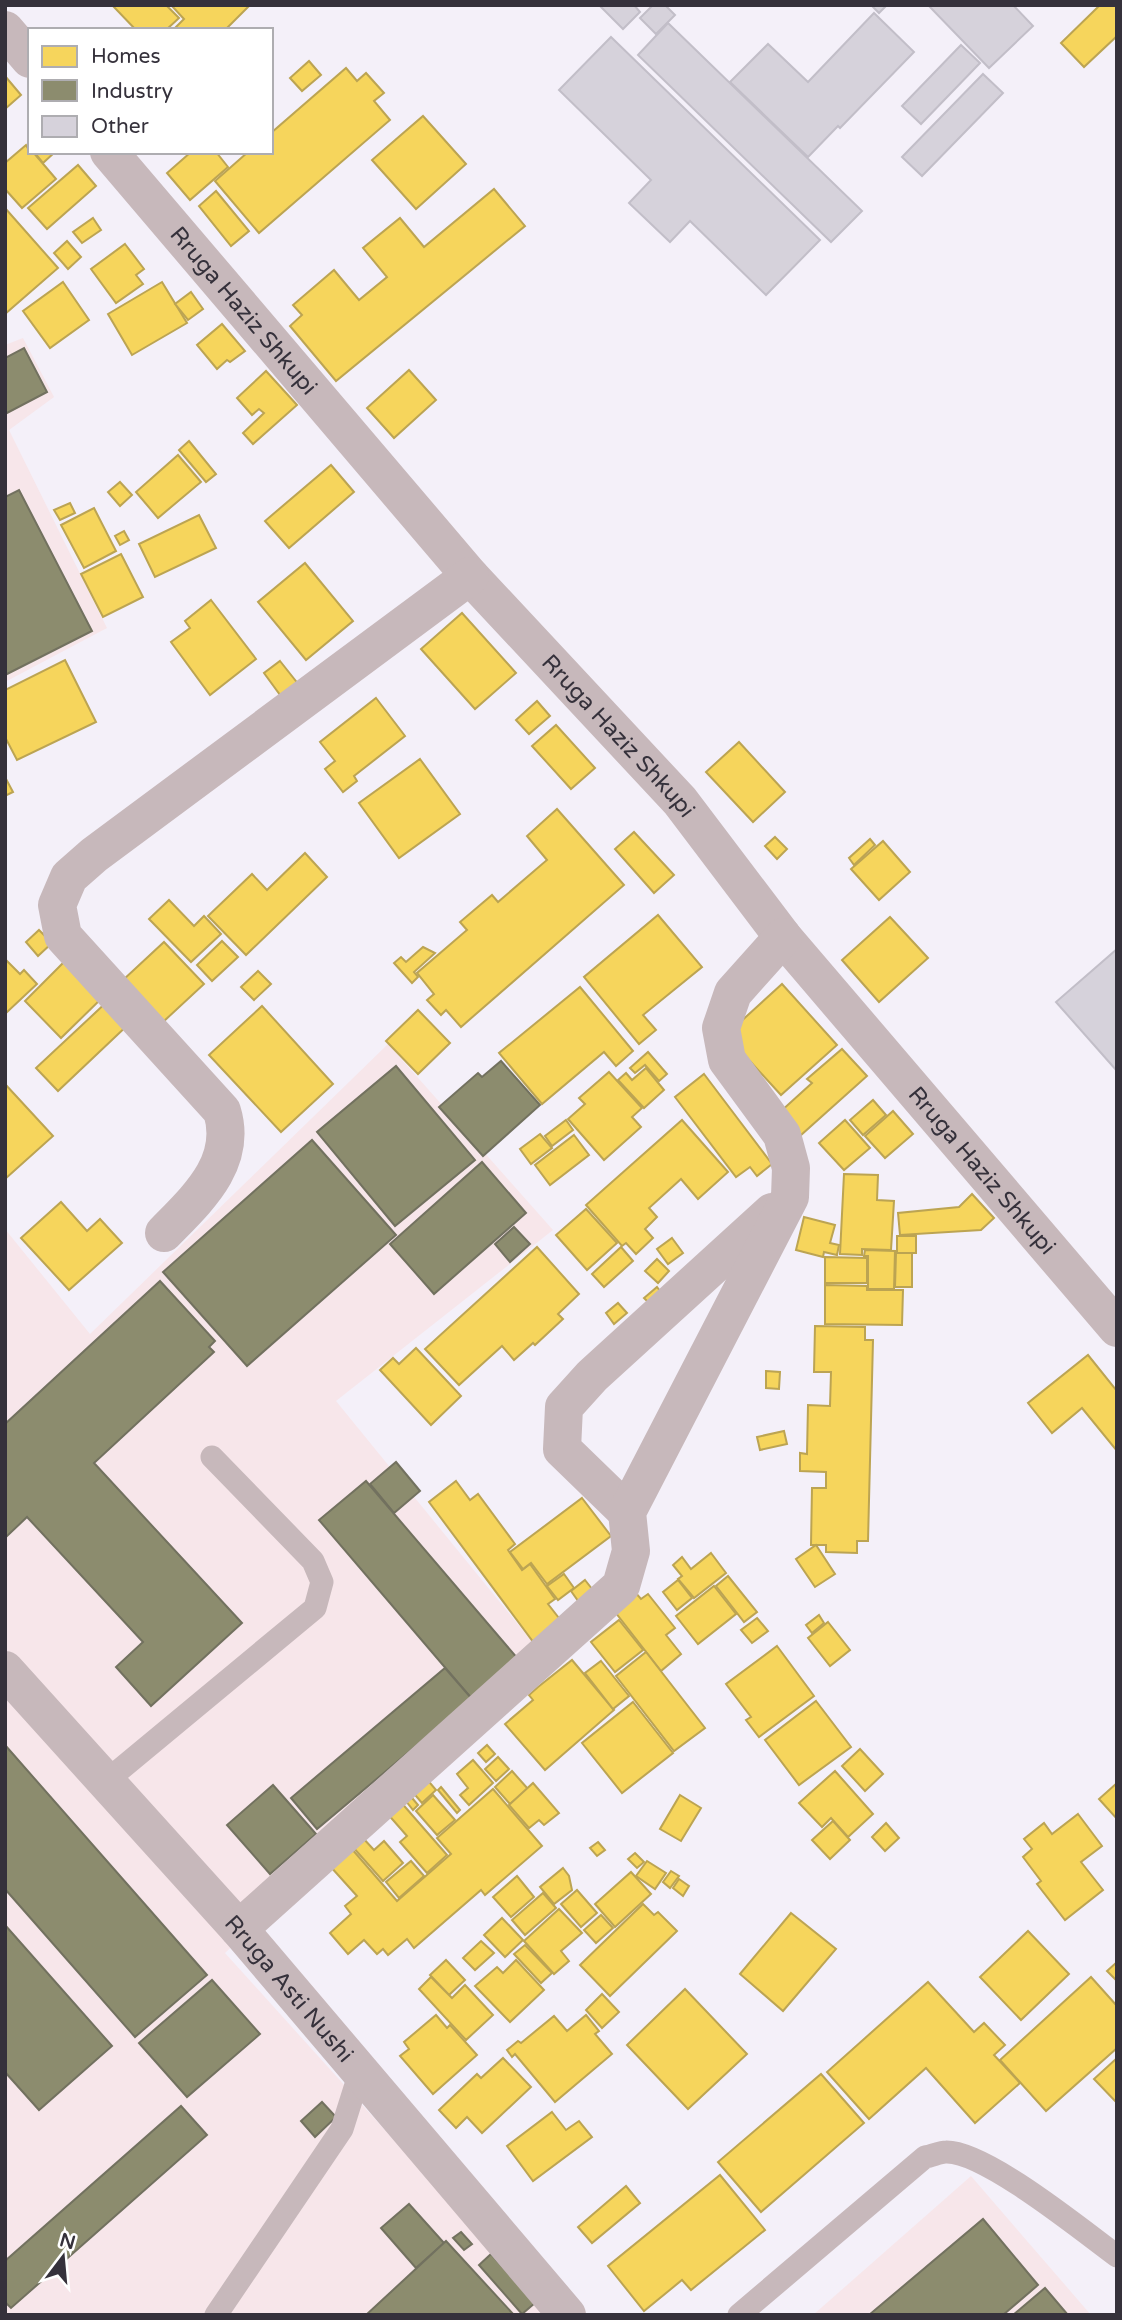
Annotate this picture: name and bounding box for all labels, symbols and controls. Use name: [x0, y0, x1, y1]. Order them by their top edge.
legend: [28, 28, 273, 154]
text: Homes: [91, 44, 161, 69]
text: Industry: [91, 79, 173, 104]
text: Other: [91, 114, 149, 139]
street label: Rruga Haziz Shkupi: [164, 221, 323, 401]
street label: Rruga Haziz Shkupi: [535, 649, 700, 823]
street label: Rruga Haziz Shkupi: [902, 1081, 1061, 1261]
street label: Rruga Asti Nushi: [218, 1910, 359, 2068]
north arrow: [28, 2222, 98, 2292]
text: N: [57, 2229, 78, 2254]

